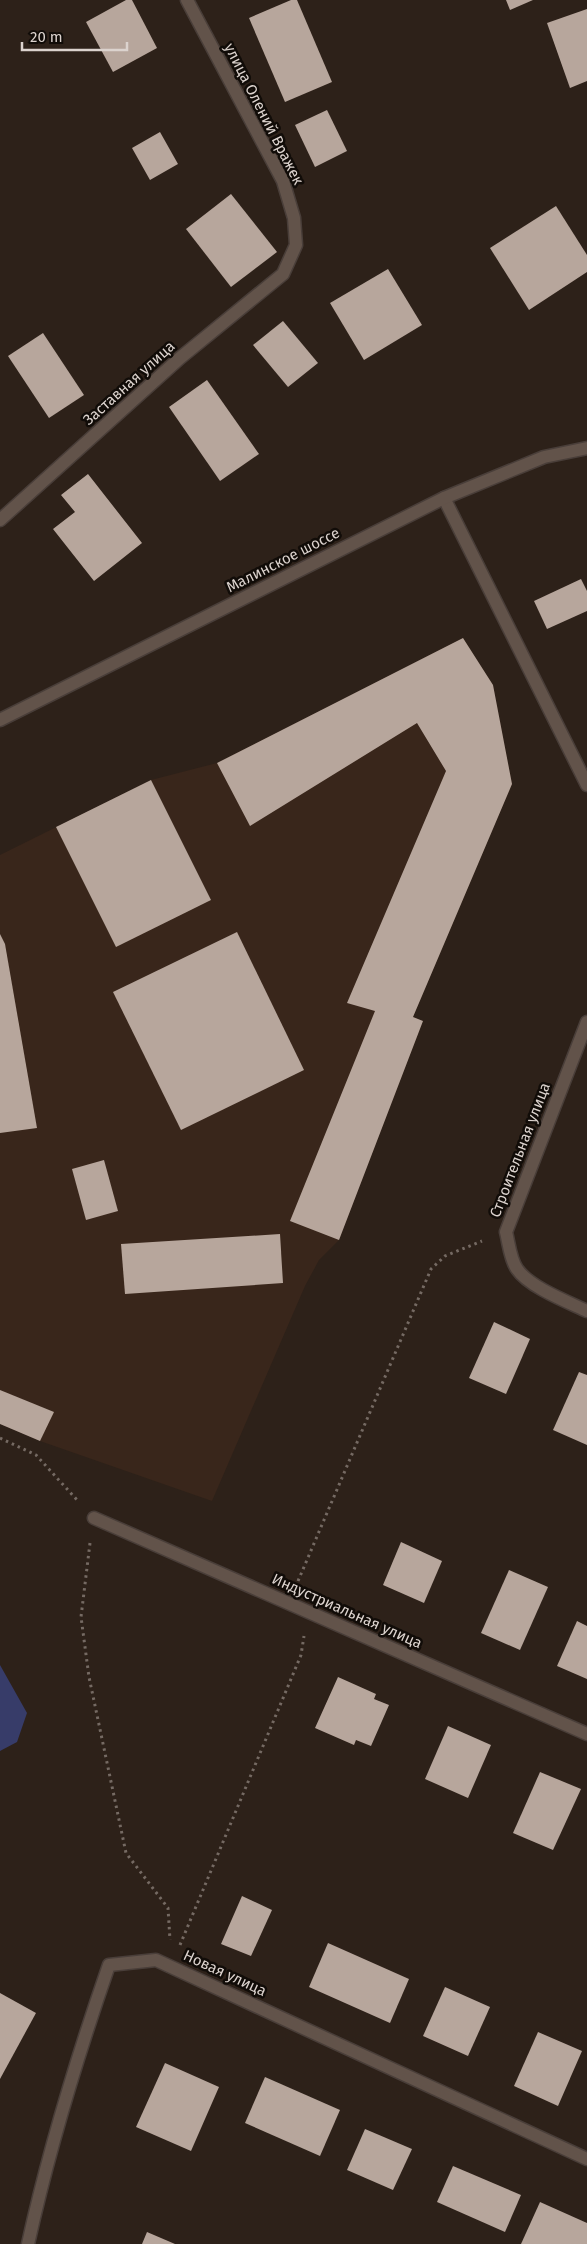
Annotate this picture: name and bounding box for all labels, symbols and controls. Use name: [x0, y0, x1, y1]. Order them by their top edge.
scale bar: [22, 20, 128, 52]
text: 20 m: [30, 28, 63, 46]
street label: улица Олений Вражек: [220, 40, 308, 188]
street label: Заставная улица: [79, 337, 179, 429]
street label: Малинское шоссе: [223, 524, 343, 596]
street label: Строительная улица: [486, 1080, 554, 1220]
street label: Индустриальная улица: [269, 1570, 425, 1652]
street label: Новая улица: [181, 1946, 269, 2000]

